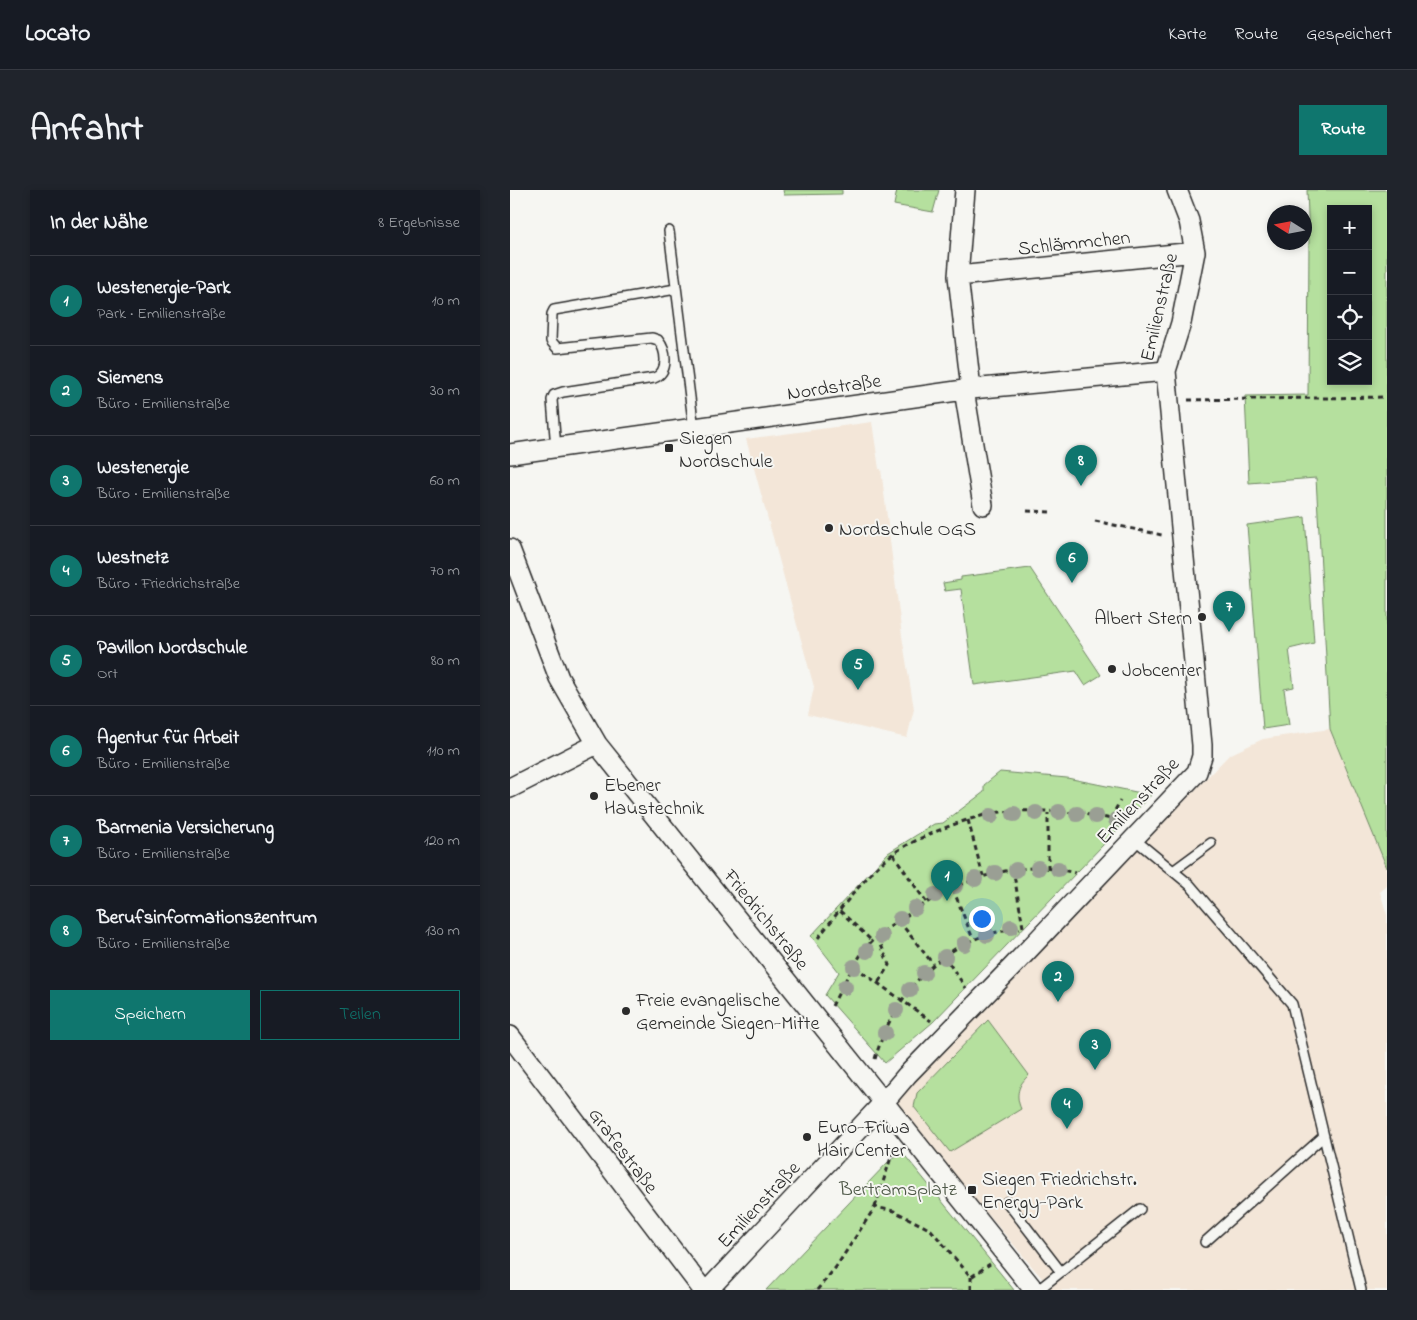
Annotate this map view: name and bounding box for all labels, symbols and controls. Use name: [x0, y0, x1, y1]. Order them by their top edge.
text: Locato: [25, 17, 91, 52]
text: Karte: [1168, 22, 1206, 48]
text: Route: [1234, 22, 1278, 48]
text: Gespeichert: [1306, 22, 1392, 48]
text: Anfahrt: [30, 105, 143, 156]
button: Route: [1299, 105, 1387, 155]
north arrow: [1267, 205, 1312, 250]
map controls: [1327, 205, 1372, 385]
button: +: [1327, 205, 1372, 250]
text: In der Nähe: [50, 208, 148, 238]
text: 8 Ergebnisse: [378, 211, 460, 235]
street label: Schlämmchen: [1017, 224, 1132, 265]
button: −: [1327, 250, 1372, 295]
street label: Emilienstraße: [1134, 251, 1187, 365]
text: Westenergie-Park: [97, 275, 231, 302]
text: 1: [63, 289, 69, 313]
text: 10 m: [432, 289, 460, 313]
button: locate: [1327, 295, 1372, 340]
text: Park · Emilienstraße: [97, 302, 226, 326]
button: layers: [1327, 340, 1372, 385]
text: Siemens: [97, 365, 163, 392]
street label: Nordstraße: [785, 368, 883, 409]
text: 2: [62, 379, 70, 403]
text: 30 m: [430, 379, 460, 403]
text: Büro · Emilienstraße: [97, 392, 230, 416]
place label: Siegen Nordschule: [679, 425, 773, 477]
marker: Siegen Nordschule: [663, 442, 675, 454]
pin: 8: [1065, 445, 1097, 486]
text: Westenergie: [97, 455, 189, 482]
text: 3: [63, 469, 69, 493]
text: 60 m: [430, 469, 460, 493]
text: Büro · Emilienstraße: [97, 482, 230, 506]
place label: Nordschule OGS: [839, 516, 976, 545]
marker: Nordschule OGS: [823, 522, 835, 534]
pin: 6: [1056, 542, 1088, 583]
text: Westnetz: [97, 545, 169, 572]
text: 4: [63, 559, 69, 583]
text: 70 m: [430, 559, 460, 583]
text: Büro · Friedrichstraße: [97, 572, 240, 596]
pin: 7: [1213, 591, 1245, 632]
place label: Albert Stern: [1094, 605, 1192, 634]
marker: Albert Stern: [1196, 611, 1208, 623]
text: Pavillon Nordschule: [97, 635, 247, 662]
text: 5: [61, 649, 71, 673]
text: 80 m: [431, 649, 460, 673]
pin: 5: [842, 649, 874, 690]
place label: Jobcenter: [1122, 657, 1202, 686]
text: Ort: [97, 662, 118, 686]
marker: Jobcenter: [1106, 663, 1118, 675]
text: Agentur für Arbeit: [97, 725, 239, 752]
text: 6: [62, 739, 70, 763]
text: 110 m: [426, 739, 460, 763]
street label: Emilienstraße: [1091, 751, 1187, 852]
text: Büro · Emilienstraße: [97, 752, 230, 776]
place label: Ebener Haustechnik: [604, 772, 704, 824]
marker: Ebener Haustechnik: [588, 790, 600, 802]
text: Barmenia Versicherung: [97, 815, 274, 842]
text: 7: [63, 829, 69, 853]
text: 120 m: [424, 829, 460, 853]
text: Büro · Emilienstraße: [97, 842, 230, 866]
pin: 1: [931, 860, 963, 901]
street label: Friedrichstraße: [714, 863, 815, 977]
text: Berufsinformationszentrum: [97, 905, 317, 932]
your location: [969, 906, 995, 932]
text: 8: [63, 919, 69, 943]
text: 130 m: [425, 919, 460, 943]
text: Büro · Emilienstraße: [97, 932, 230, 956]
pin: 2: [1042, 961, 1074, 1002]
place label: Freie evangelische Gemeinde Siegen-Mitte: [635, 987, 820, 1040]
button: Speichern: [50, 990, 250, 1040]
button: Teilen: [260, 990, 460, 1040]
marker: Freie evangelische Gemeinde Siegen-Mitte: [620, 1005, 632, 1017]
pin: 3: [1079, 1029, 1111, 1070]
pin: 4: [1051, 1088, 1083, 1129]
street label: Grafestraße: [580, 1102, 664, 1201]
place label: Euro-Friwa Hair Center: [817, 1114, 910, 1166]
marker: Euro-Friwa Hair Center: [801, 1131, 813, 1143]
street label: Emilienstraße: [712, 1155, 808, 1256]
place label: Siegen Friedrichstr. Energy-Park: [982, 1166, 1137, 1219]
park label: Bertramsplatz: [838, 1176, 957, 1205]
marker: Siegen Friedrichstr. Energy-Park: [966, 1184, 978, 1196]

